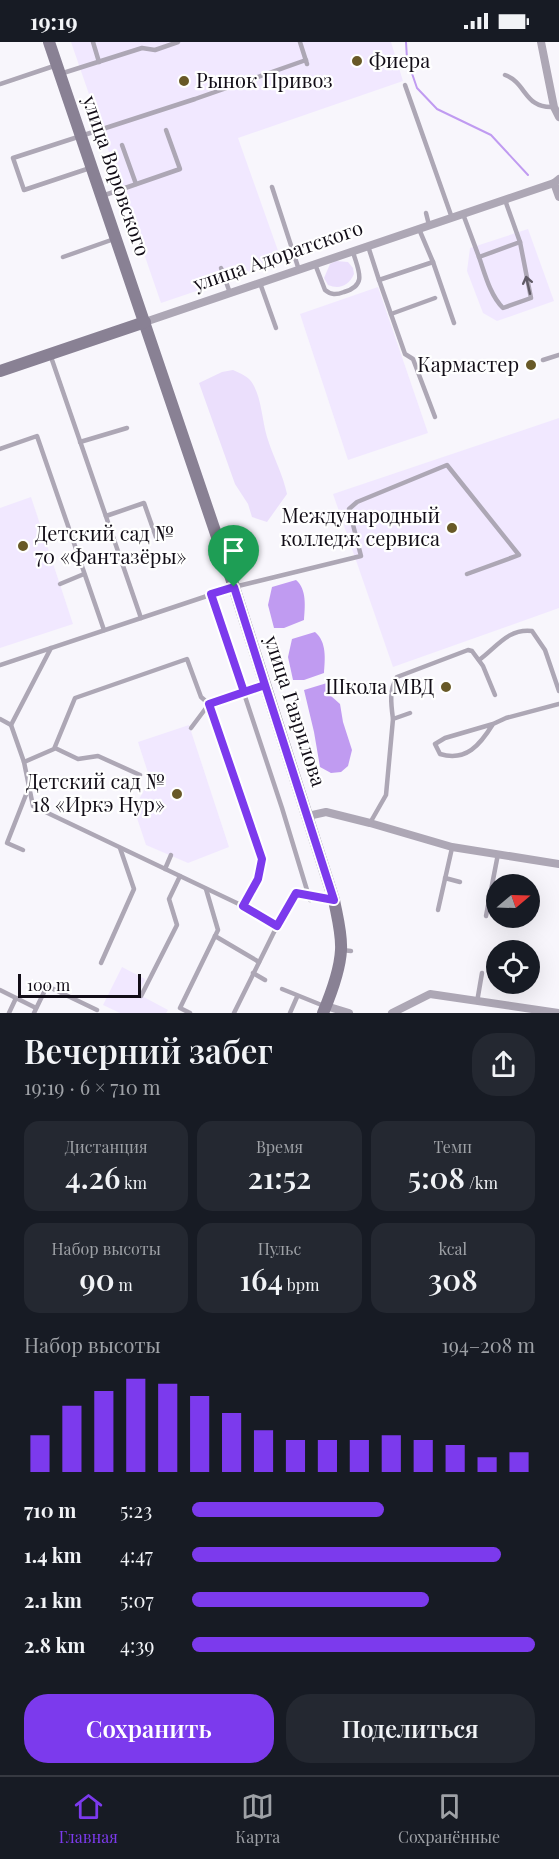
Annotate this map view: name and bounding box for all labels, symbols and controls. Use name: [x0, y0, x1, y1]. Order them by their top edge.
text: 19:19: [30, 6, 78, 36]
place label: Фиера: [369, 46, 430, 73]
marker: Фиера: [350, 54, 364, 68]
place label: Рынок Привоз: [196, 66, 333, 93]
marker: Рынок Привоз: [177, 74, 191, 88]
street label: улица Воровского: [77, 91, 158, 259]
street label: улица Адоратского: [188, 213, 366, 297]
one-way arrow: [522, 275, 534, 294]
place label: Кармастер: [417, 350, 519, 377]
marker: Кармастер: [524, 358, 538, 372]
place label: Международный колледж сервиса: [280, 501, 440, 551]
place label: Детский сад № 70 «Фантазёры»: [35, 519, 187, 569]
marker: Международный колледж сервиса: [445, 521, 459, 535]
pin: [208, 525, 259, 587]
icon: arrive: [217, 534, 250, 567]
marker: Детский сад № 70 «Фантазёры»: [16, 539, 30, 553]
street label: улица Гаврилова: [259, 631, 334, 789]
place label: Школа МВД: [325, 672, 434, 699]
marker: Школа МВД: [439, 680, 453, 694]
place label: Детский сад № 18 «Иркэ Нур»: [26, 767, 165, 817]
marker: Детский сад № 18 «Иркэ Нур»: [170, 787, 184, 801]
north arrow: [486, 874, 540, 928]
map controls: [486, 874, 540, 994]
button: locate: [486, 940, 540, 994]
scale bar: [18, 971, 141, 998]
text: 100 m: [27, 974, 70, 995]
text: Вечерний забег: [24, 1028, 273, 1072]
button: share: [472, 1033, 535, 1096]
text: 19:19 · 6 × 710 m: [24, 1073, 160, 1100]
text: Дистанция: [65, 1136, 148, 1157]
text: Время: [256, 1136, 303, 1157]
text: Темп: [434, 1136, 472, 1157]
text: 4.26: [65, 1157, 120, 1197]
text: 21:52: [248, 1157, 311, 1197]
text: 5:08: [408, 1157, 465, 1197]
text: km: [120, 1172, 147, 1193]
text: /km: [465, 1172, 498, 1193]
text: Набор высоты: [51, 1238, 161, 1259]
text: Пульс: [258, 1238, 301, 1259]
text: kcal: [438, 1238, 467, 1259]
text: 90: [80, 1259, 115, 1299]
text: 164: [240, 1259, 283, 1299]
text: 308: [428, 1259, 478, 1299]
text: m: [115, 1274, 133, 1295]
text: bpm: [283, 1274, 319, 1295]
text: Набор высоты: [24, 1331, 161, 1358]
text: 194–208 m: [441, 1331, 535, 1358]
text: 710 m: [24, 1496, 76, 1523]
text: 5:23: [120, 1496, 152, 1523]
text: 1.4 km: [24, 1541, 82, 1568]
text: 4:47: [120, 1541, 153, 1568]
text: 2.1 km: [24, 1586, 82, 1613]
text: 5:07: [120, 1586, 154, 1613]
text: 2.8 km: [24, 1631, 85, 1658]
text: 4:39: [120, 1631, 154, 1658]
button: Сохранить: [24, 1694, 274, 1763]
button: Поделиться: [286, 1694, 535, 1763]
tab: Главная: [59, 1790, 118, 1847]
tab: Карта: [235, 1790, 280, 1847]
tab: Сохранённые: [398, 1790, 500, 1847]

